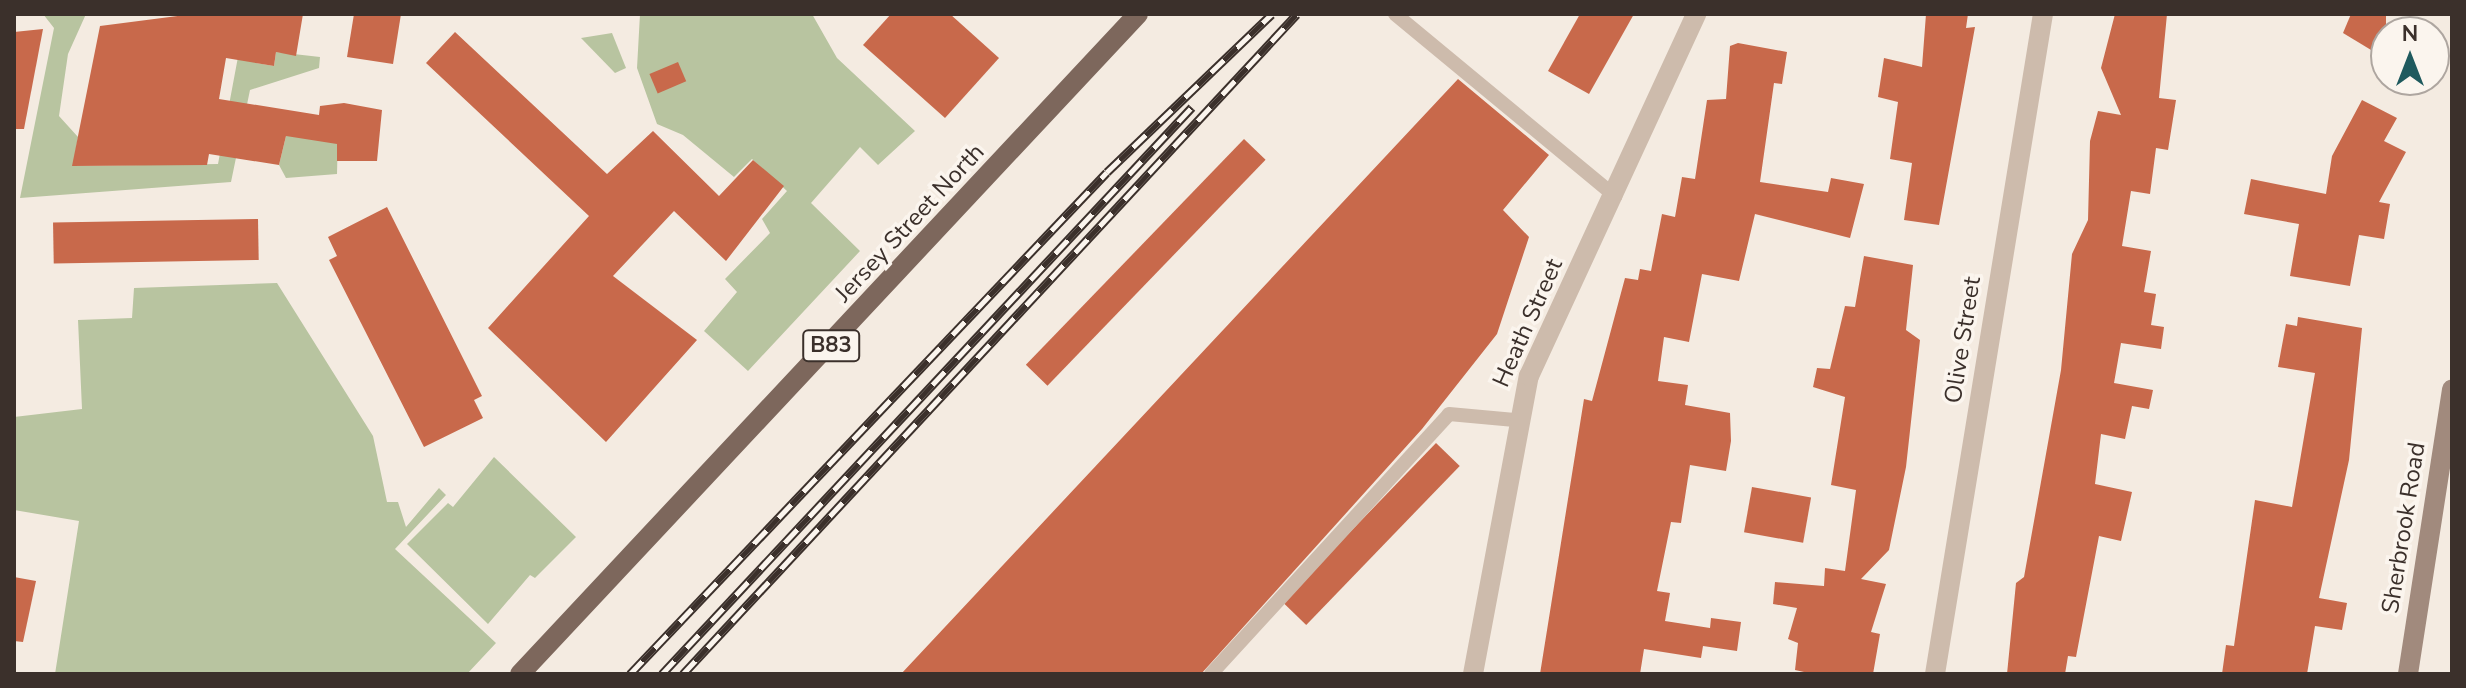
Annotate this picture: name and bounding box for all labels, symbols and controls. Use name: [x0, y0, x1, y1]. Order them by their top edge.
north arrow: [2370, 16, 2450, 96]
text: N: [2402, 19, 2418, 49]
street label: Jersey Street North: [829, 138, 991, 308]
street label: Heath Street: [1487, 254, 1569, 392]
street label: Olive Street: [1939, 275, 1987, 405]
road number: B83: [801, 328, 861, 364]
street label: Sherbrook Road: [2376, 440, 2432, 616]

